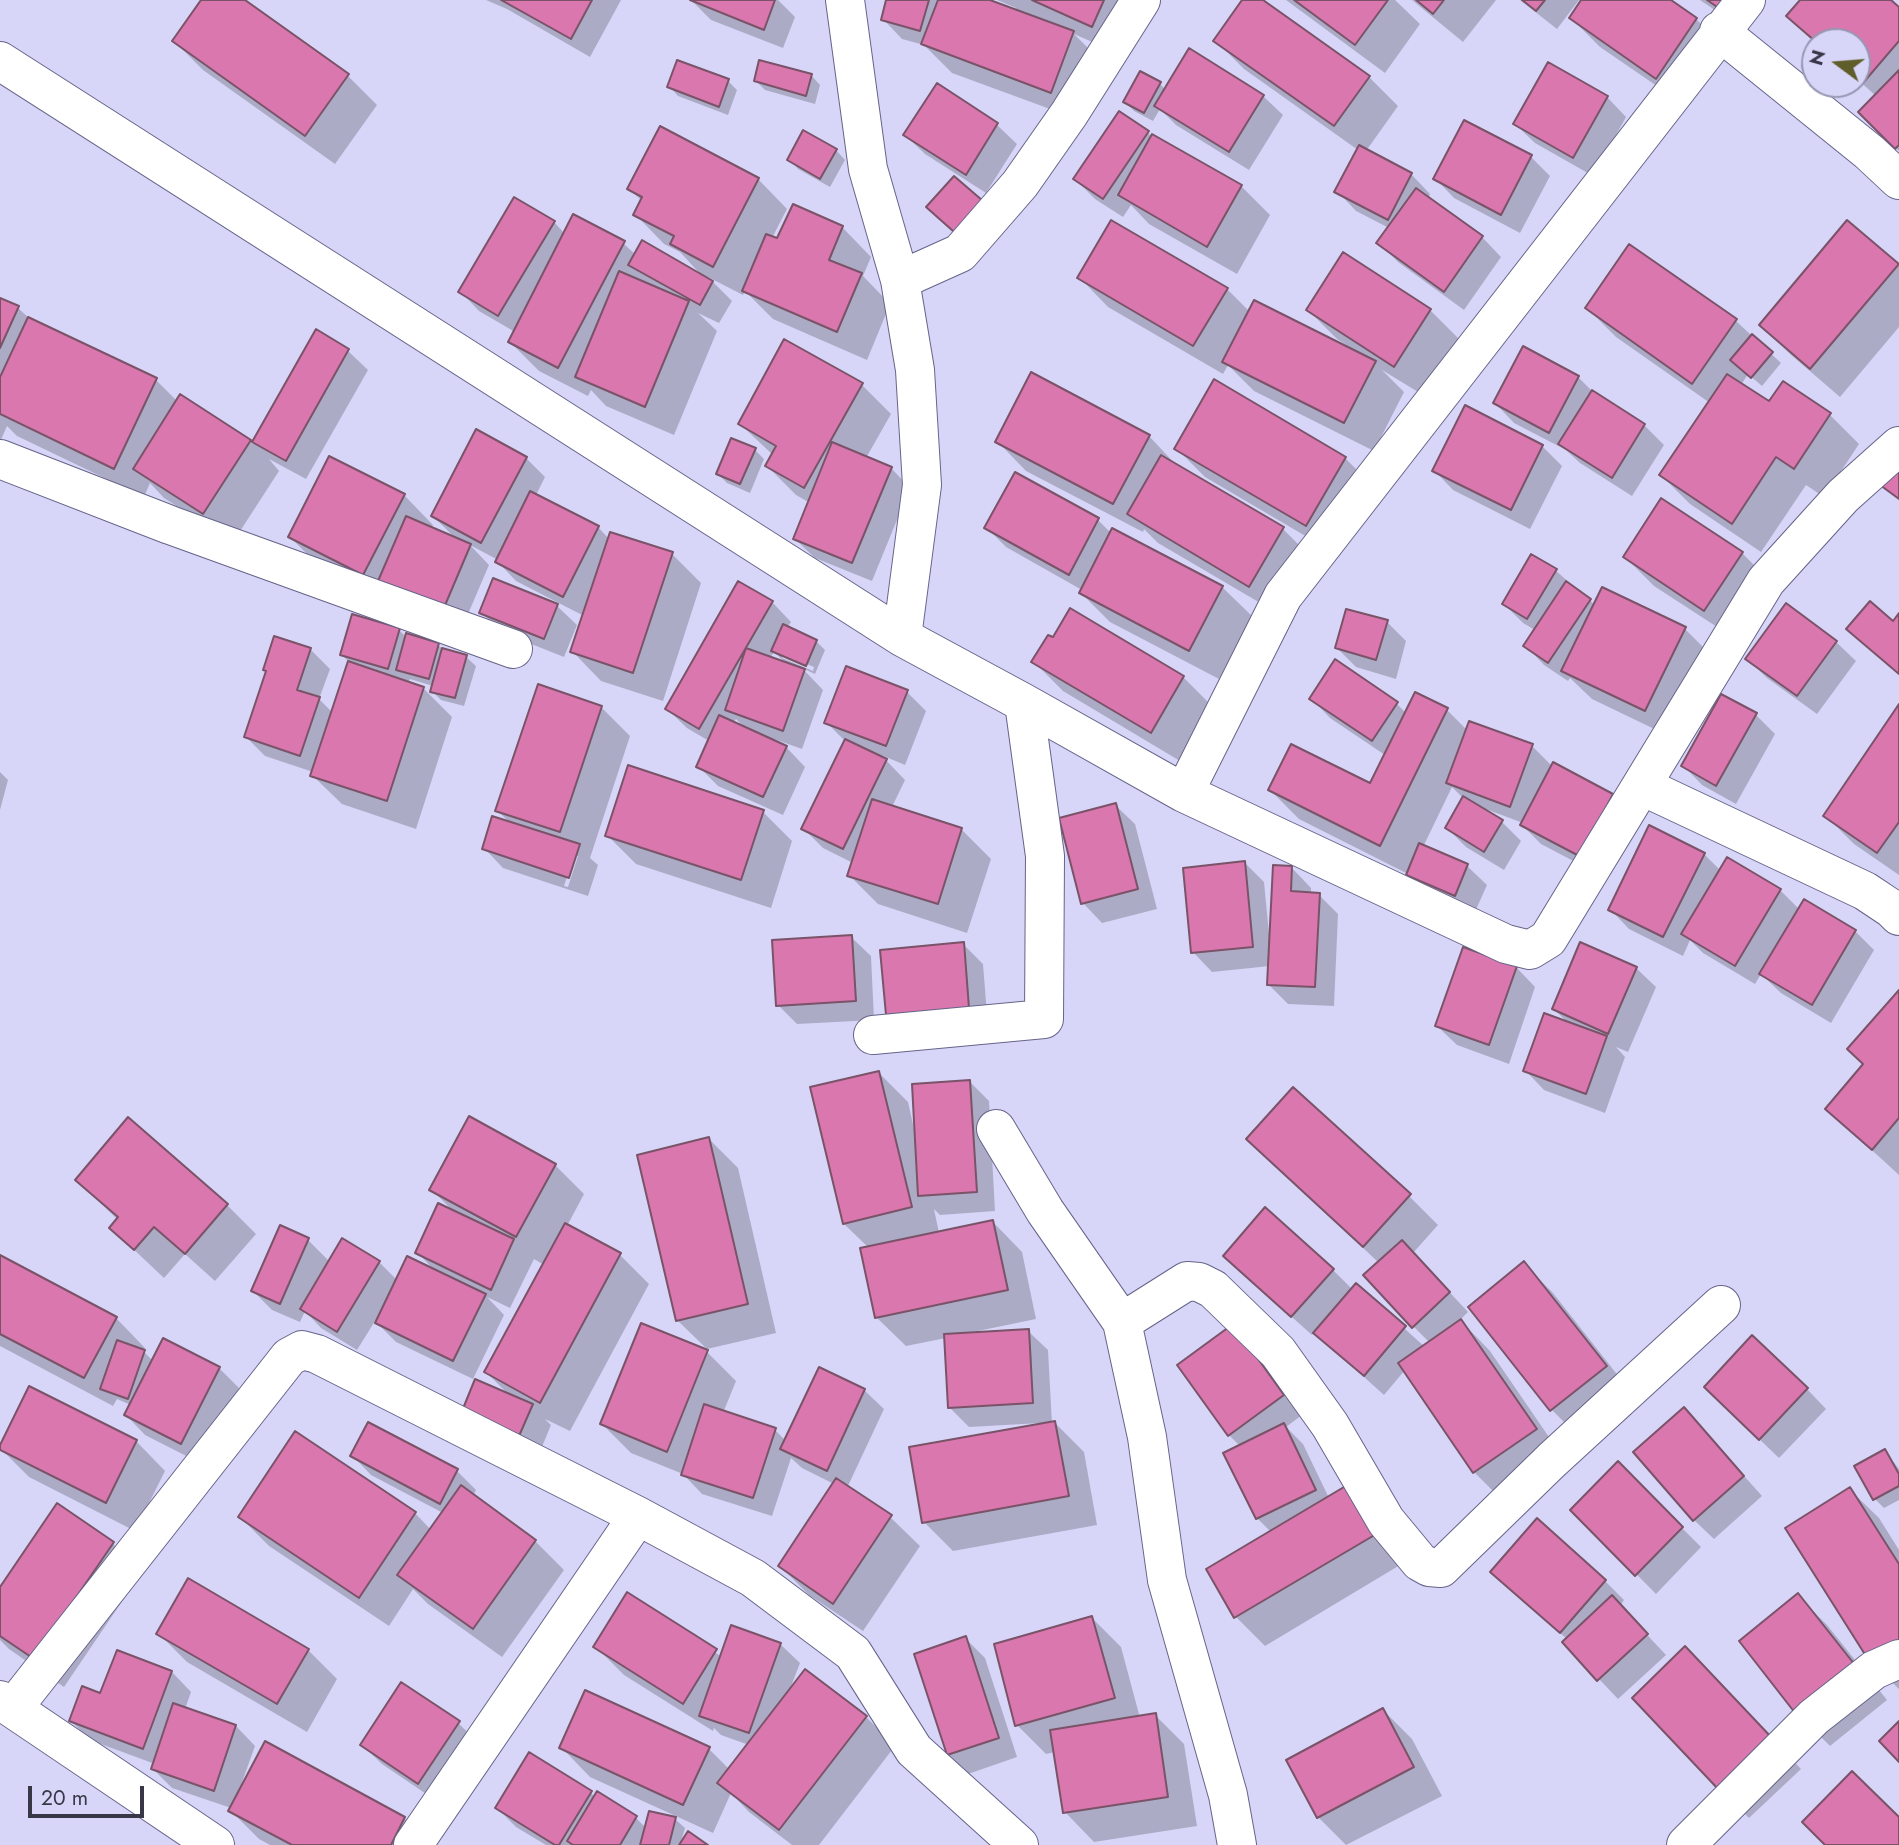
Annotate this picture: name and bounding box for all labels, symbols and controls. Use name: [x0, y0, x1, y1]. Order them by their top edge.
north arrow: [1801, 28, 1871, 98]
text: N: [1802, 47, 1832, 69]
scale bar: [32, 1772, 147, 1816]
text: 20 m: [41, 1783, 88, 1813]

